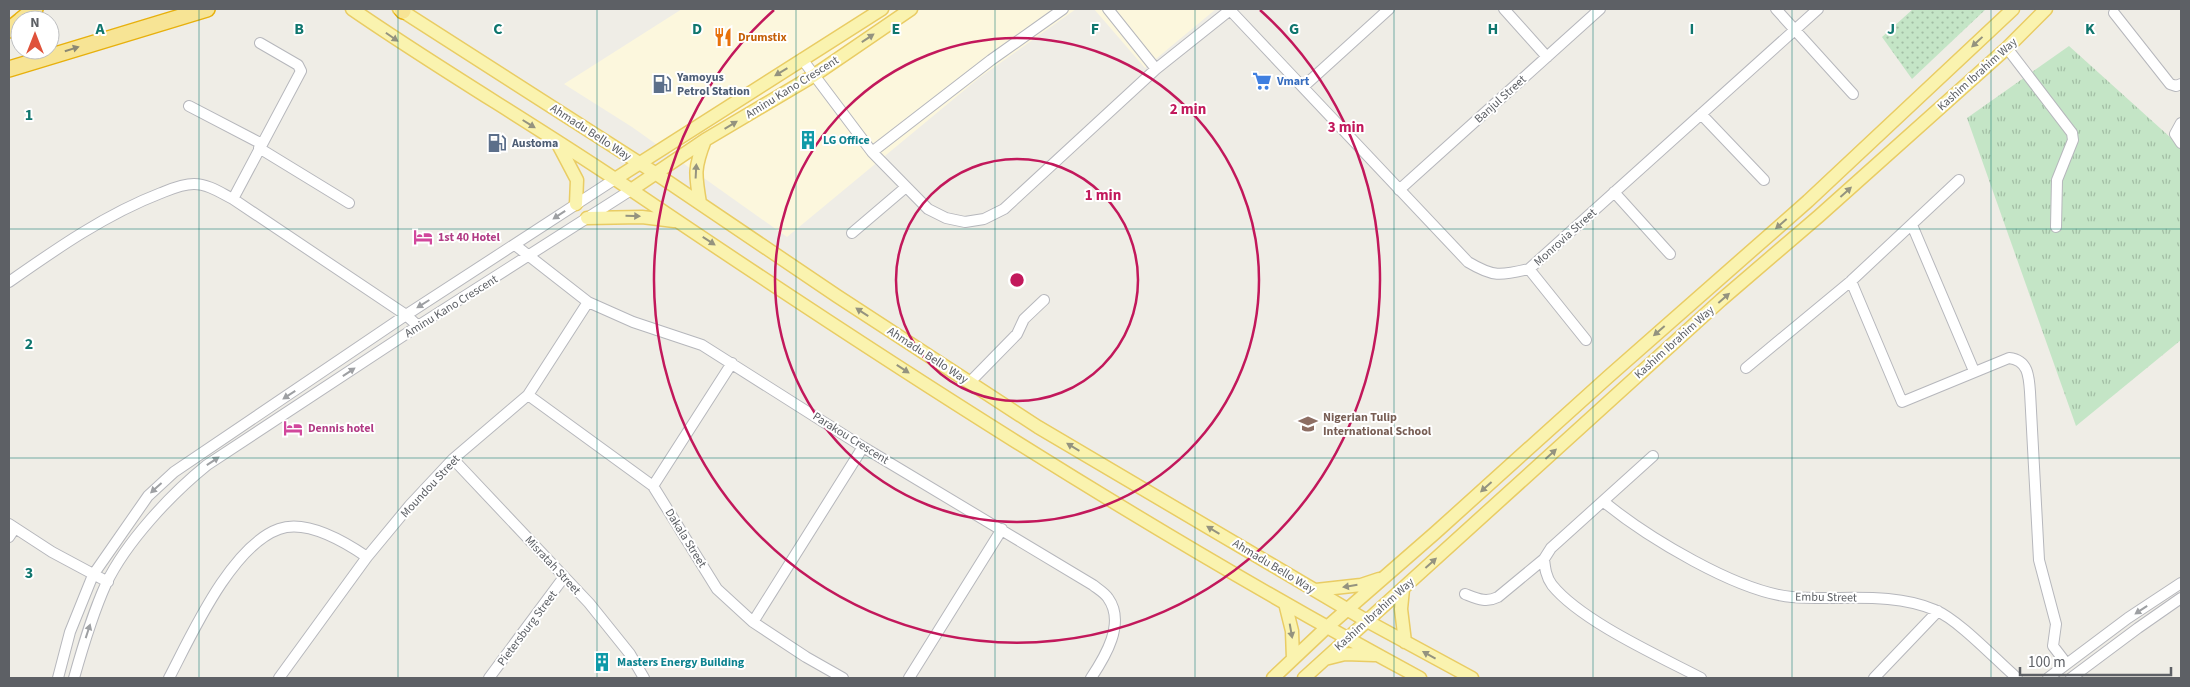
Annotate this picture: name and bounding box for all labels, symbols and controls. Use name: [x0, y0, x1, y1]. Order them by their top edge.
north arrow: [10, 10, 60, 60]
text: N: [30, 13, 40, 33]
text: A: [94, 18, 105, 40]
text: B: [294, 18, 304, 40]
text: C: [493, 18, 503, 40]
text: D: [692, 18, 702, 40]
text: E: [892, 18, 900, 40]
text: F: [1091, 18, 1099, 40]
text: G: [1289, 18, 1299, 40]
text: H: [1488, 18, 1498, 40]
text: I: [1690, 18, 1694, 40]
text: J: [1887, 18, 1895, 40]
text: K: [2085, 18, 2095, 40]
restaurant icon: Drumstix: [712, 26, 734, 48]
place label: Drumstix: [738, 29, 787, 46]
one-way arrow: [385, 32, 399, 42]
one-way arrow: [861, 33, 875, 43]
street label: Kashim Ibrahim Way: [1934, 34, 2021, 115]
one-way arrow: [1972, 36, 1984, 48]
one-way arrow: [65, 45, 80, 53]
street label: Aminu Kano Crescent: [742, 52, 842, 123]
one-way arrow: [775, 67, 788, 77]
place label: Yamoyus Petrol Station: [676, 69, 750, 100]
supermarket icon: Vmart: [1251, 70, 1273, 92]
street label: Banjul Street: [1471, 71, 1530, 127]
fuel station icon: Yamoyus Petrol Station: [651, 73, 673, 95]
place label: Vmart: [1276, 73, 1310, 90]
text: 2 min: [1170, 99, 1206, 120]
street label: Ahmadu Bello Way: [547, 100, 635, 165]
text: 1: [25, 104, 33, 126]
text: 3 min: [1328, 117, 1364, 138]
one-way arrow: [522, 119, 535, 129]
one-way arrow: [724, 121, 737, 130]
building icon: LG Office: [797, 129, 819, 151]
fuel station icon: Austoma: [486, 132, 508, 154]
place label: LG Office: [823, 132, 870, 149]
place label: Austoma: [511, 135, 558, 152]
one-way arrow: [693, 163, 701, 179]
text: 1 min: [1085, 185, 1121, 206]
one-way arrow: [1840, 186, 1852, 198]
street label: Monrovia Street: [1530, 204, 1601, 270]
one-way arrow: [553, 210, 566, 220]
one-way arrow: [626, 213, 642, 221]
one-way arrow: [1776, 218, 1788, 230]
hotel icon: 1st 40 Hotel: [412, 226, 434, 248]
place label: 1st 40 Hotel: [438, 229, 501, 246]
one-way arrow: [702, 237, 716, 246]
street label: Aminu Kano Crescent: [401, 271, 501, 342]
centre of rings: [1008, 271, 1026, 289]
one-way arrow: [1717, 292, 1729, 304]
one-way arrow: [417, 299, 430, 308]
street label: Kashim Ibrahim Way: [1631, 302, 1718, 383]
one-way arrow: [856, 308, 869, 317]
street label: Ahmadu Bello Way: [884, 323, 972, 388]
one-way arrow: [1654, 325, 1666, 337]
text: 2: [25, 333, 33, 355]
one-way arrow: [897, 364, 910, 374]
one-way arrow: [342, 367, 355, 377]
one-way arrow: [282, 390, 296, 400]
street label: Parakou Crescent: [809, 408, 892, 469]
place label: Nigerian Tulip International School: [1323, 409, 1432, 440]
school or university icon: Nigerian Tulip International School: [1297, 413, 1319, 435]
hotel icon: Dennis hotel: [282, 417, 304, 439]
place label: Dennis hotel: [308, 420, 374, 437]
one-way arrow: [1067, 443, 1080, 452]
one-way arrow: [1545, 448, 1557, 460]
street label: Moundou Street: [397, 451, 464, 522]
one-way arrow: [206, 456, 220, 466]
one-way arrow: [1480, 481, 1493, 492]
one-way arrow: [151, 482, 163, 494]
street label: Dakala Street: [661, 505, 711, 571]
one-way arrow: [1206, 525, 1220, 534]
street label: Misratah Street: [521, 532, 585, 599]
street label: Ahmadu Bello Way: [1229, 535, 1319, 598]
one-way arrow: [1424, 558, 1437, 569]
text: 3: [25, 562, 33, 584]
street label: Kashim Ibrahim Way: [1331, 574, 1418, 655]
one-way arrow: [1342, 583, 1358, 591]
street label: Pietersburg Street: [493, 587, 561, 669]
street label: Embu Street: [1795, 588, 1857, 607]
one-way arrow: [2134, 605, 2147, 615]
one-way arrow: [1288, 623, 1296, 639]
one-way arrow: [85, 624, 92, 639]
scale bar: [2020, 644, 2171, 676]
building icon: Masters Energy Building: [591, 651, 613, 673]
one-way arrow: [1422, 651, 1437, 659]
text: 100 m: [2028, 652, 2066, 673]
place label: Masters Energy Building: [617, 654, 745, 671]

